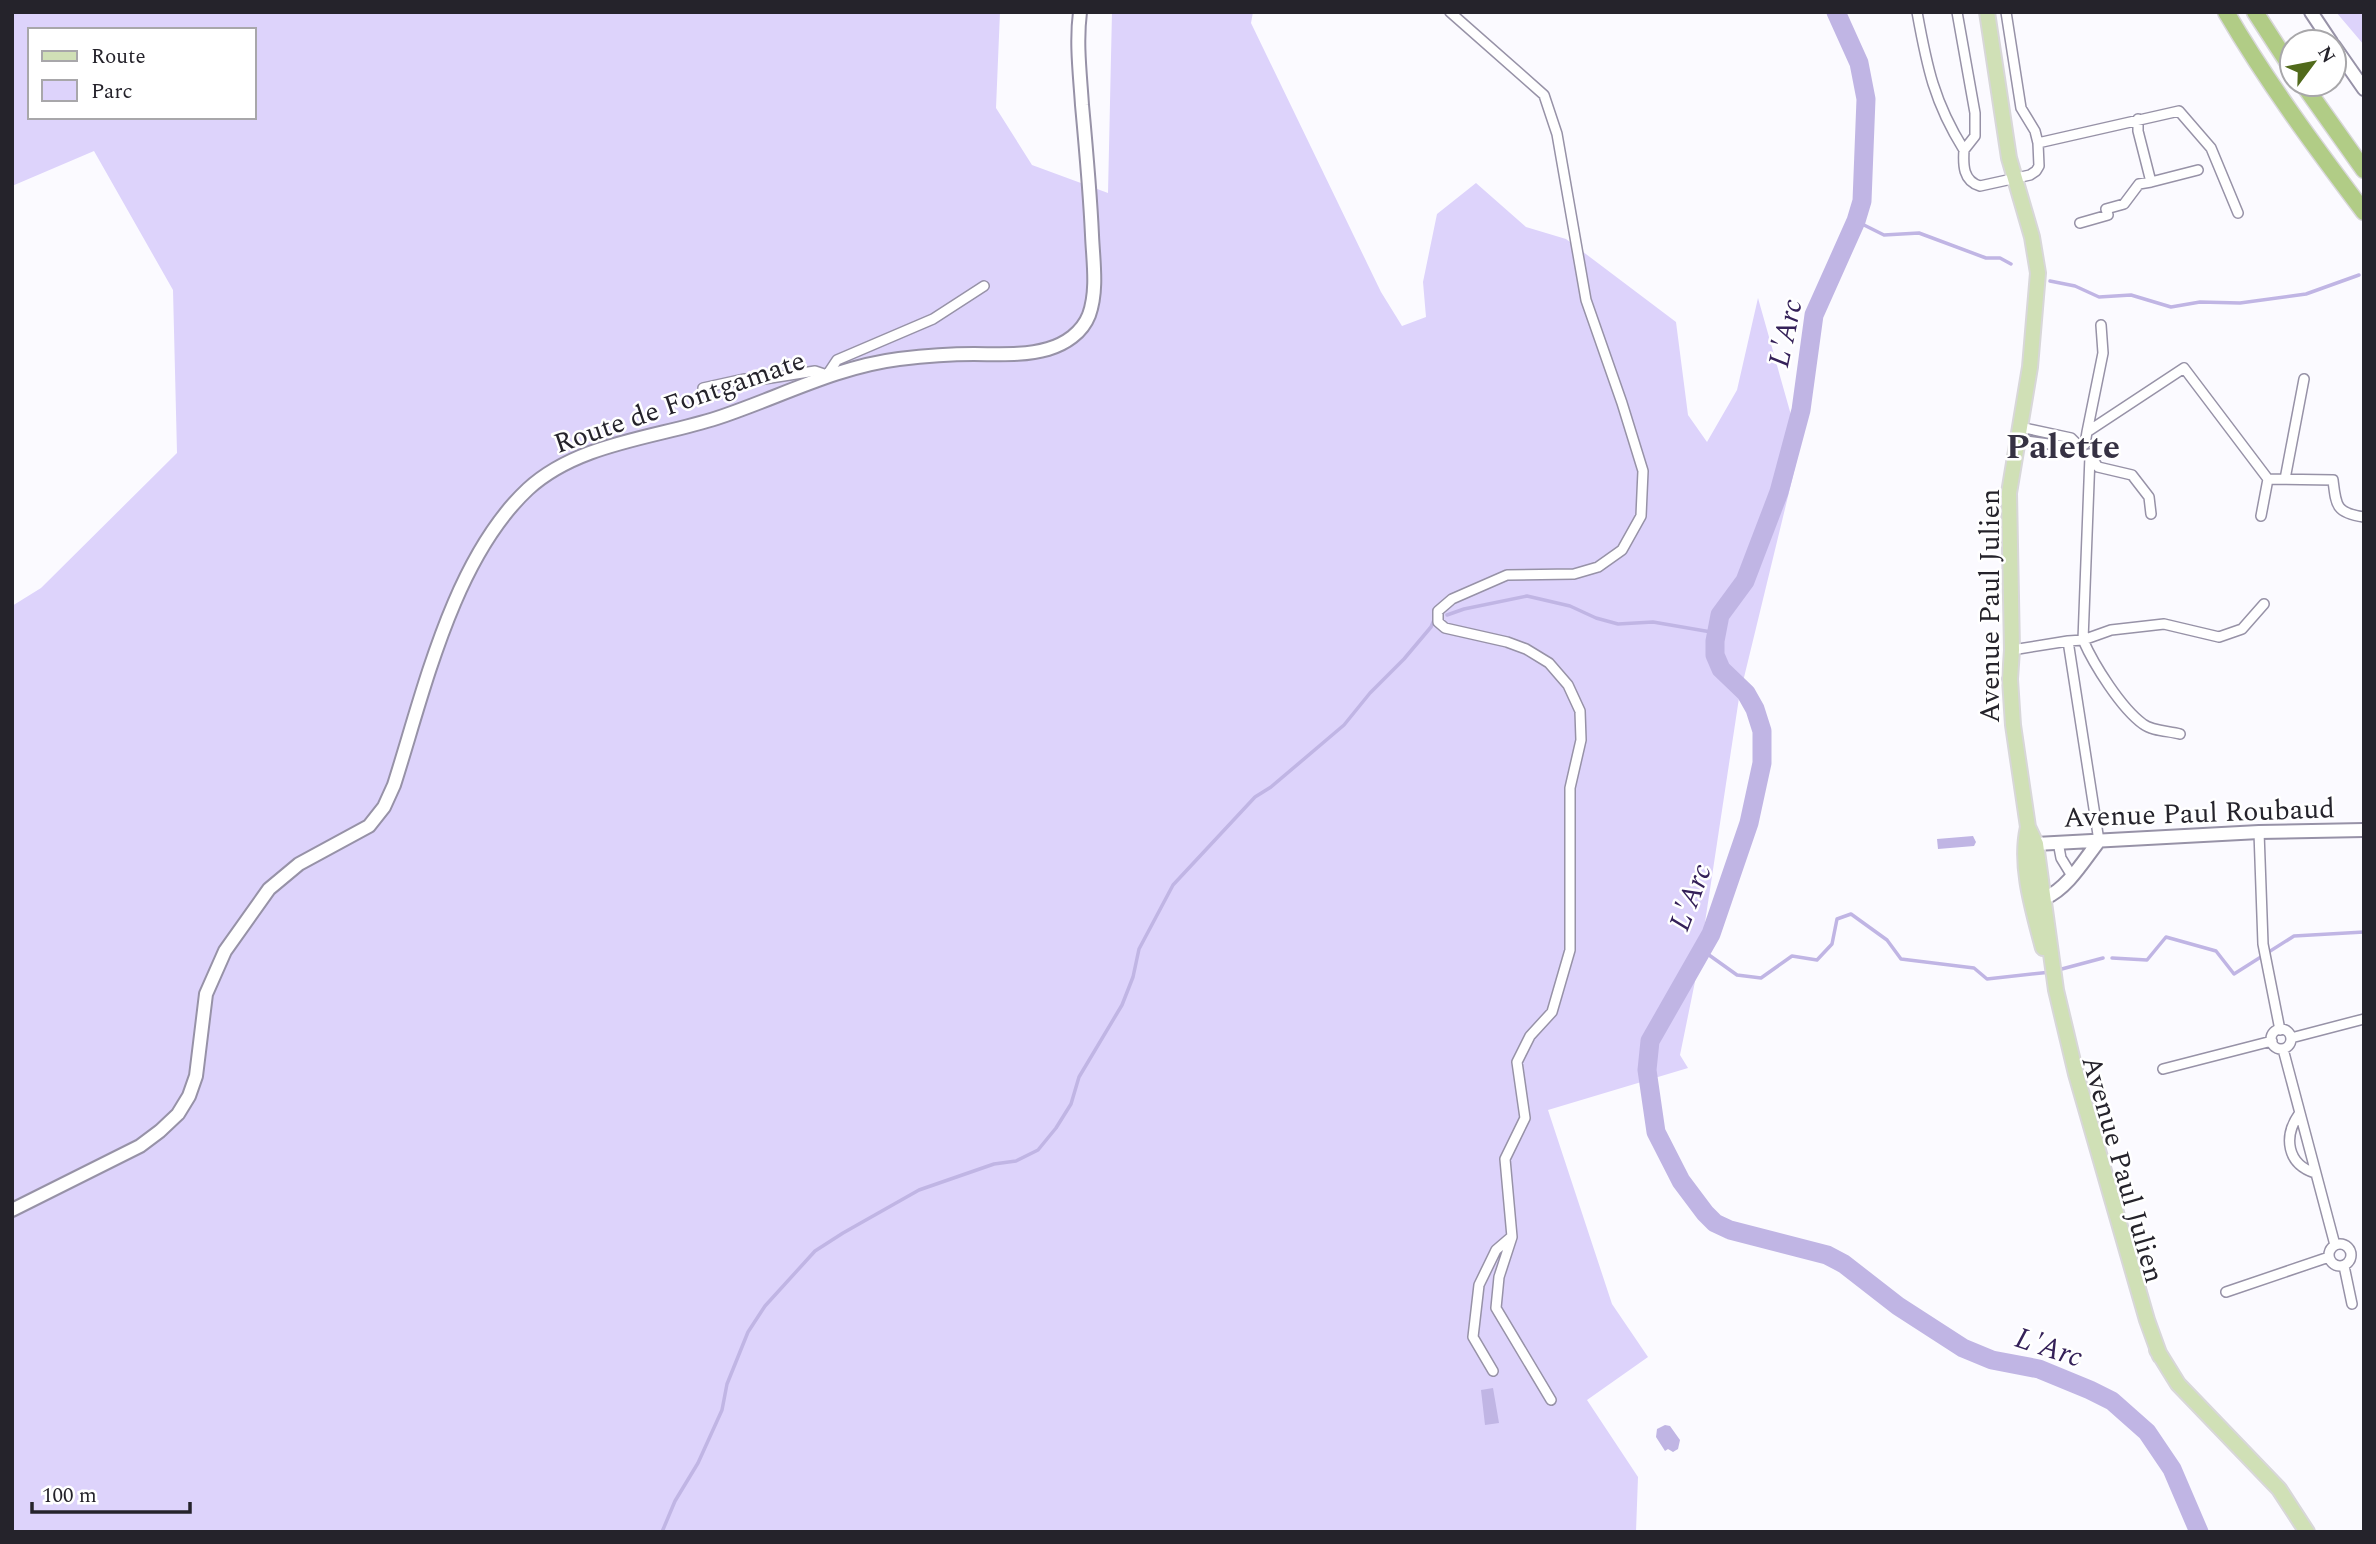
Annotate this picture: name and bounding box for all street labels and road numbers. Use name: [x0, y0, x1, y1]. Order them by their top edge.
street label: Route de Fontgamate: [548, 339, 811, 466]
street label: Avenue Paul Julien: [1969, 489, 2012, 723]
street label: Avenue Paul Roubaud: [2063, 787, 2336, 840]
street label: Avenue Paul Julien: [2070, 1051, 2176, 1288]

